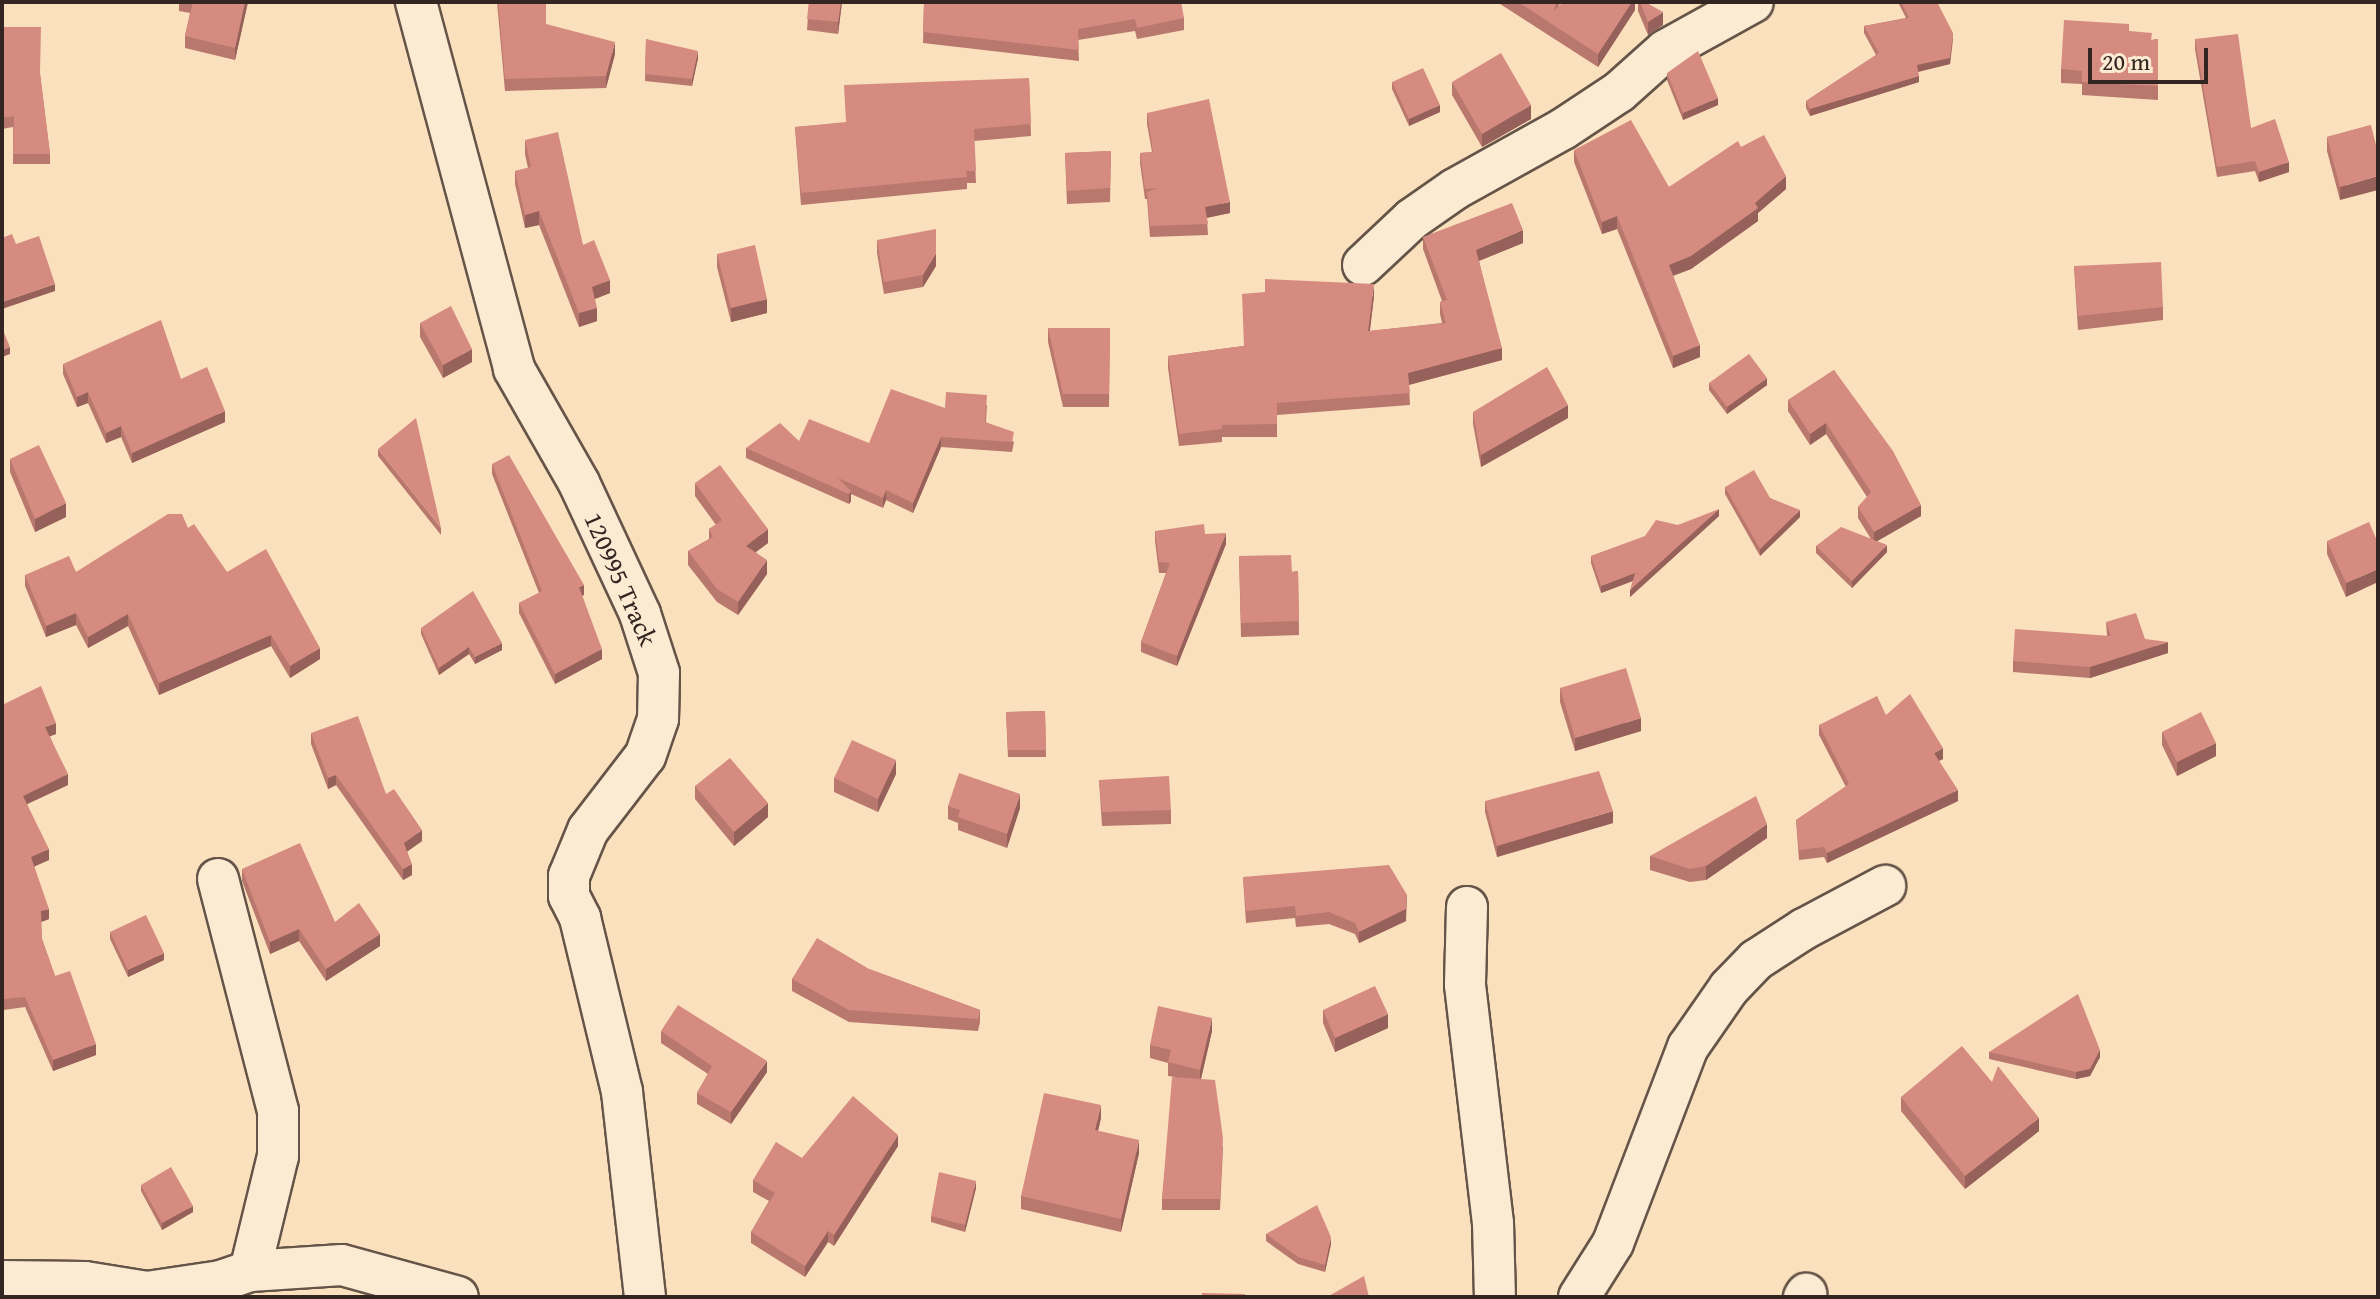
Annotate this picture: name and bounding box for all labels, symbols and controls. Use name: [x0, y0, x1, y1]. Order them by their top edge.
scale bar: [2092, 32, 2212, 82]
text: 20 m: [2102, 44, 2150, 79]
street label: 120995 Track: [578, 508, 664, 650]

